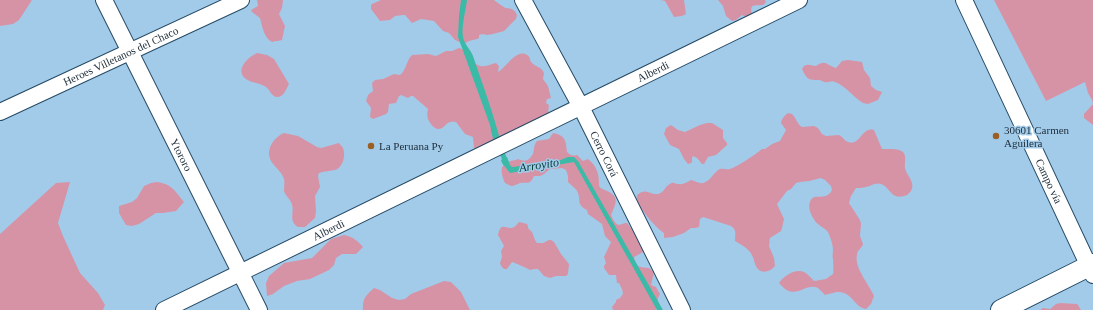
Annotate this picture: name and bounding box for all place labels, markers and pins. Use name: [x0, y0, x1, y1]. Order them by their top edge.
place label: 30601 Carmen Aguilera: [1004, 124, 1070, 149]
marker: 30601 Carmen Aguilera: [991, 131, 1001, 141]
place label: La Peruana Py: [379, 140, 444, 152]
marker: La Peruana Py: [366, 141, 376, 151]

